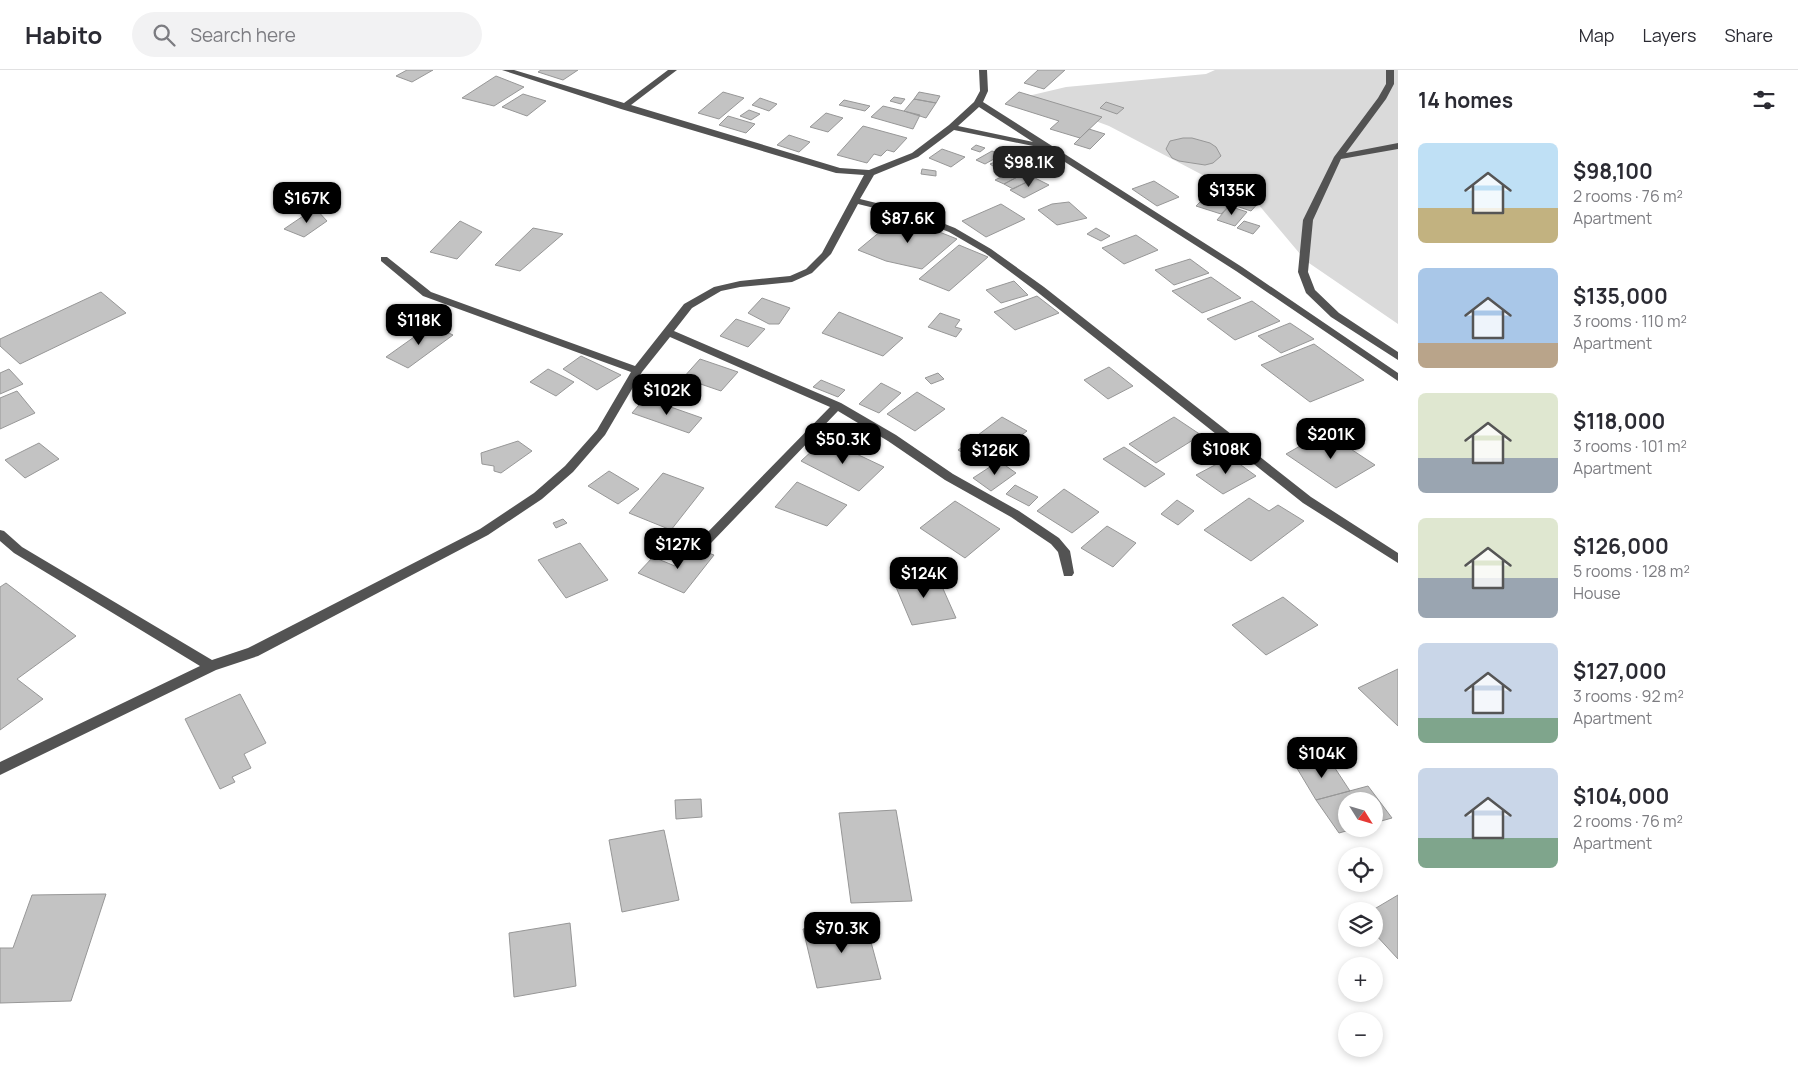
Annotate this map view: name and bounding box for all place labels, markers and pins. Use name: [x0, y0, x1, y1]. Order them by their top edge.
pin: $98.1K: [988, 146, 1070, 188]
pin: $135K: [1197, 174, 1267, 216]
pin: $167K: [272, 182, 342, 224]
pin: $87.6K: [867, 202, 949, 244]
pin: $118K: [384, 304, 454, 346]
pin: $102K: [632, 374, 702, 416]
pin: $201K: [1296, 418, 1366, 460]
pin: $50.3K: [802, 422, 884, 465]
pin: $108K: [1191, 432, 1261, 475]
pin: $126K: [960, 434, 1030, 476]
pin: $127K: [643, 528, 713, 570]
pin: $124K: [889, 556, 959, 599]
pin: $104K: [1287, 736, 1357, 779]
pin: $70.3K: [801, 912, 883, 954]

